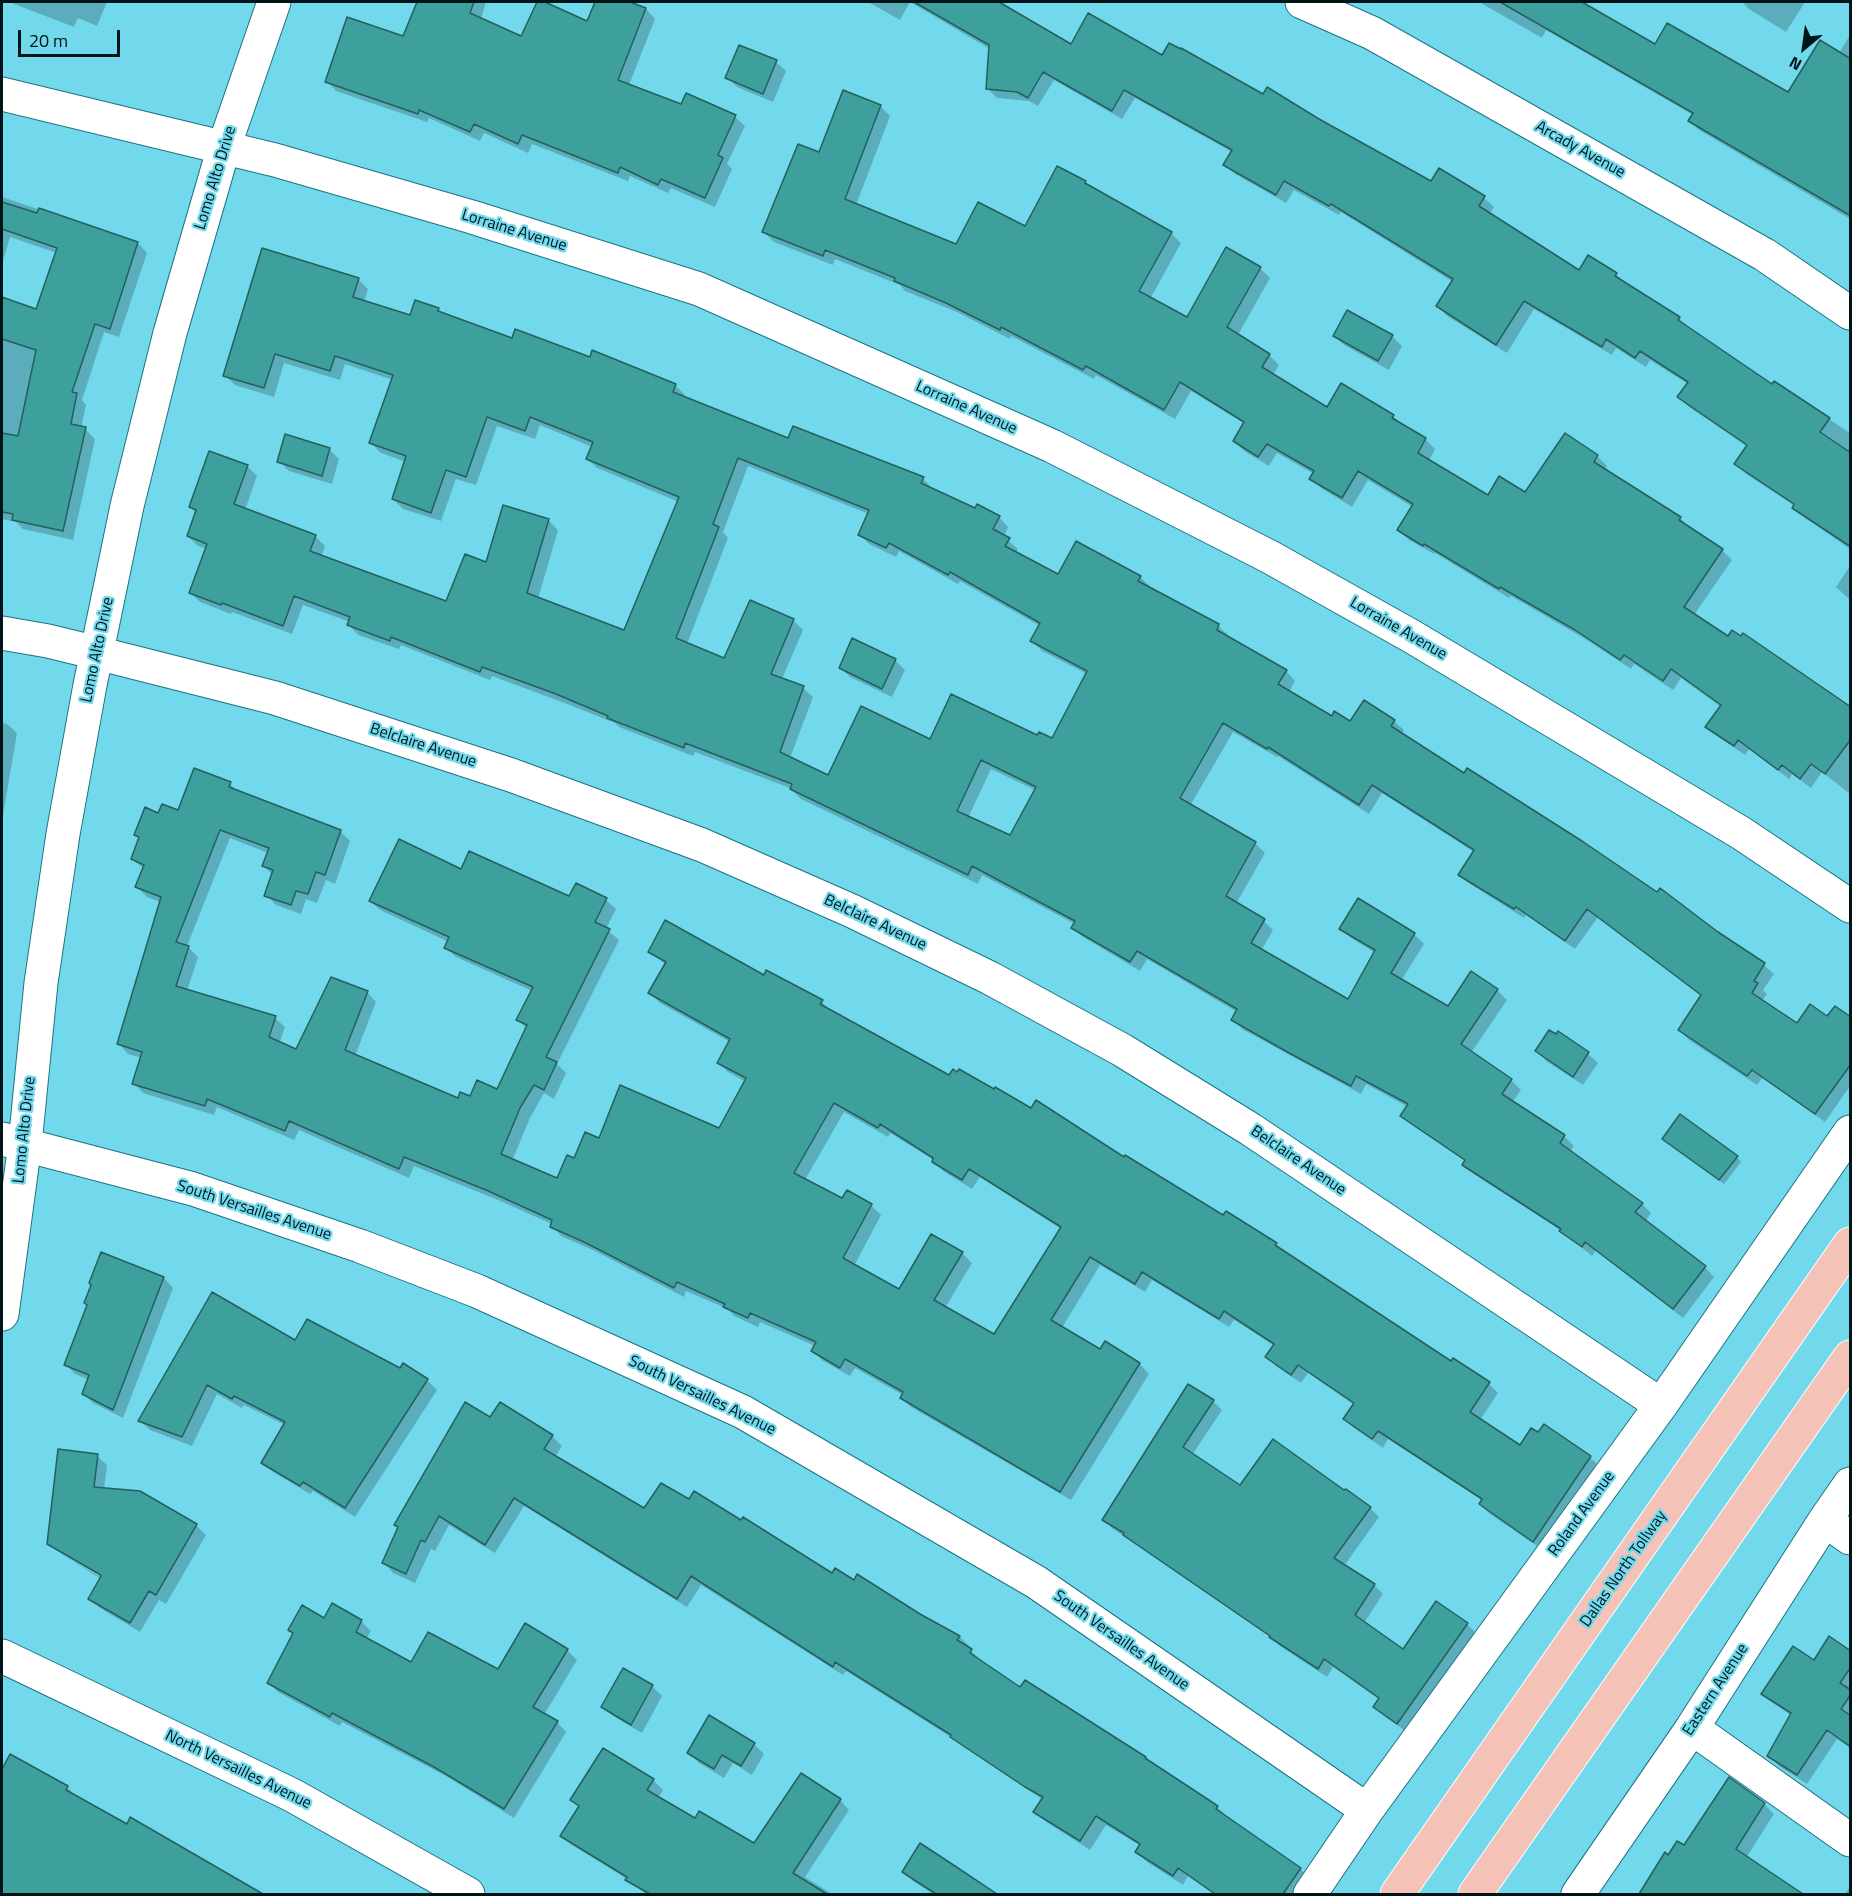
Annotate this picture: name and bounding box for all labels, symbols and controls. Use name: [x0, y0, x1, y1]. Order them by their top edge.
scale bar: [21, 18, 123, 56]
north arrow: [1774, 18, 1834, 78]
text: 20 m: [29, 27, 68, 54]
text: N: [1785, 51, 1806, 77]
street label: Arcady Avenue: [1532, 117, 1628, 183]
street label: Lomo Alto Drive: [191, 124, 241, 232]
street label: Lorraine Avenue: [459, 206, 569, 256]
street label: Lorraine Avenue: [912, 377, 1020, 439]
street label: Lorraine Avenue: [1346, 593, 1450, 665]
street label: Lomo Alto Drive: [77, 596, 119, 704]
street label: Belclaire Avenue: [367, 720, 479, 772]
street label: Belclaire Avenue: [821, 891, 929, 955]
street label: Lomo Alto Drive: [10, 1076, 40, 1184]
street label: Belclaire Avenue: [1247, 1122, 1349, 1200]
street label: South Versailles Avenue: [174, 1177, 334, 1245]
street label: South Versailles Avenue: [625, 1352, 779, 1440]
street label: Roland Avenue: [1545, 1468, 1619, 1560]
street label: Dallas North Tollway: [1577, 1507, 1671, 1631]
street label: South Versailles Avenue: [1049, 1587, 1193, 1695]
street label: Eastern Avenue: [1679, 1640, 1753, 1740]
street label: North Versailles Avenue: [162, 1726, 314, 1814]

